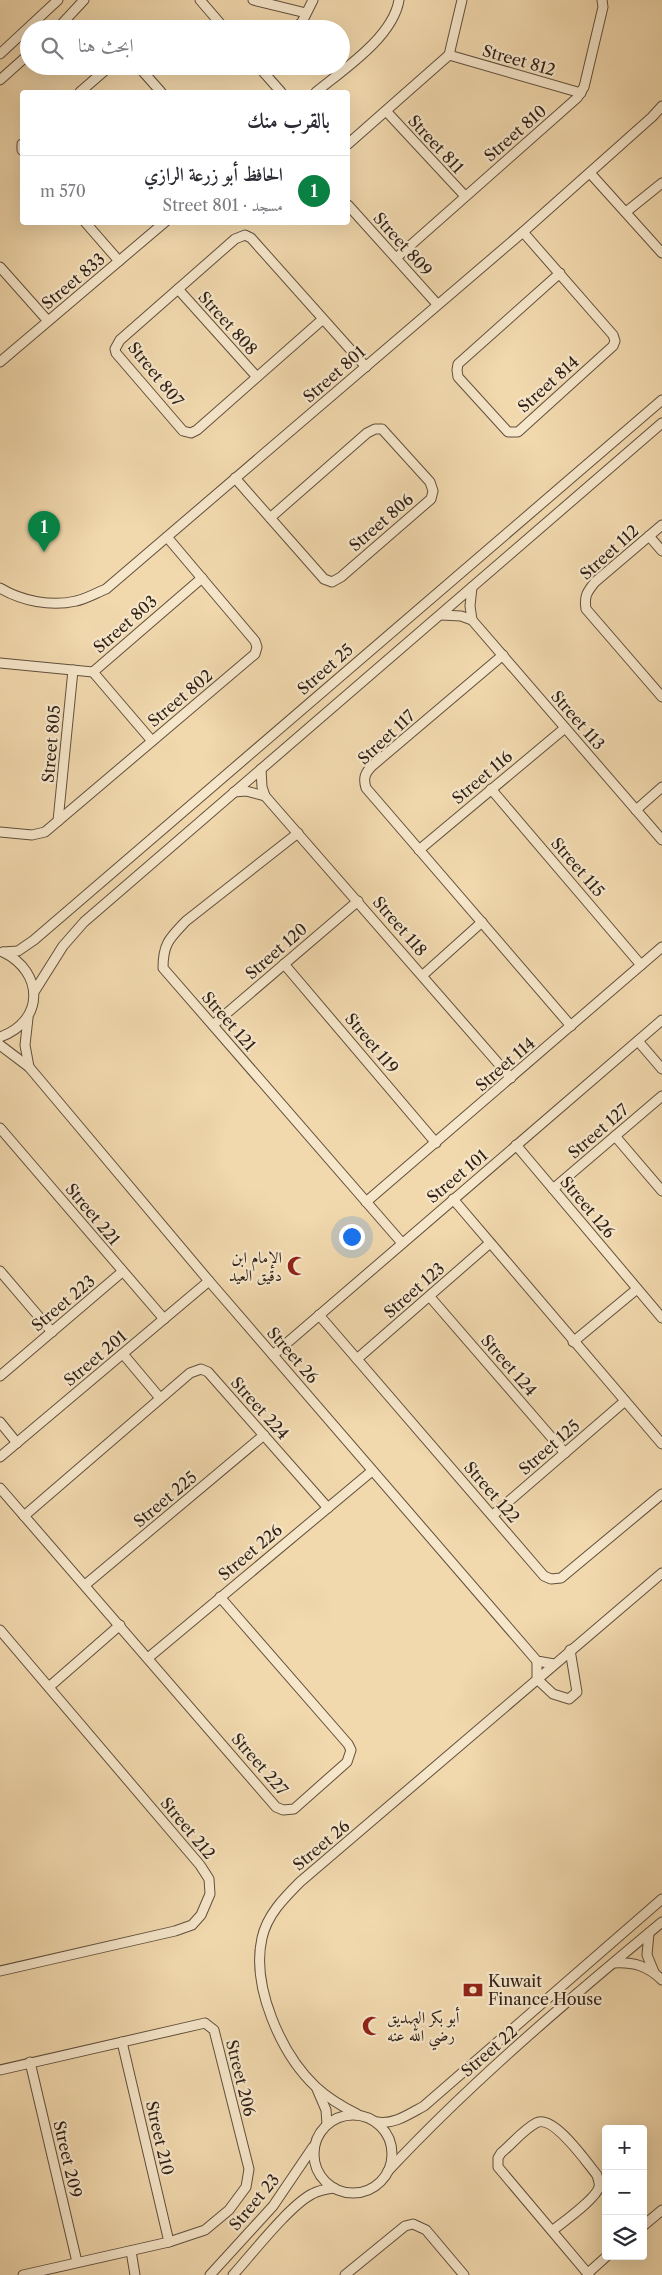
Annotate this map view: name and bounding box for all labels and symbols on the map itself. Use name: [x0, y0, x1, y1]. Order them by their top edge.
street label: Street 812: [480, 40, 558, 80]
street label: Street 810: [480, 101, 550, 165]
street label: Street 811: [404, 111, 468, 178]
street label: Street 809: [369, 208, 437, 280]
street label: Street 833: [37, 249, 109, 313]
street label: Street 808: [194, 287, 262, 359]
street label: Street 807: [124, 338, 188, 410]
street label: Street 801: [299, 341, 369, 406]
street label: Street 814: [513, 351, 583, 417]
street label: Street 806: [345, 489, 417, 555]
pin: 1: [28, 511, 60, 552]
street label: Street 112: [575, 520, 643, 584]
street label: Street 803: [89, 591, 161, 657]
street label: Street 25: [293, 639, 357, 699]
street label: Street 802: [144, 665, 216, 731]
street label: Street 113: [547, 686, 609, 754]
street label: Street 805: [38, 704, 64, 784]
street label: Street 117: [353, 705, 419, 769]
street label: Street 116: [448, 746, 516, 808]
street label: Street 115: [547, 833, 609, 901]
street label: Street 118: [369, 892, 431, 960]
street label: Street 120: [241, 919, 311, 983]
street label: Street 121: [198, 987, 260, 1055]
street label: Street 119: [341, 1009, 403, 1077]
street label: Street 114: [471, 1033, 539, 1095]
street label: Street 127: [564, 1099, 632, 1163]
street label: Street 101: [423, 1145, 492, 1207]
street label: Street 126: [556, 1172, 620, 1242]
street label: Street 221: [61, 1179, 125, 1249]
your location: [339, 1224, 365, 1250]
place label: الإمام ابن دقيق العيد: [229, 1247, 282, 1286]
mosque icon: الإمام ابن دقيق العيد: [286, 1255, 308, 1277]
street label: Street 123: [379, 1258, 449, 1322]
street label: Street 223: [27, 1271, 99, 1335]
street label: Street 26: [263, 1323, 323, 1387]
street label: Street 201: [60, 1326, 131, 1390]
street label: Street 124: [477, 1330, 541, 1400]
street label: Street 224: [227, 1373, 293, 1443]
street label: Street 125: [514, 1415, 584, 1479]
street label: Street 122: [460, 1457, 524, 1527]
street label: Street 225: [129, 1467, 201, 1531]
street label: Street 226: [214, 1519, 286, 1585]
street label: Street 227: [228, 1729, 293, 1799]
street label: Street 212: [156, 1793, 220, 1863]
street label: Street 26: [288, 1815, 354, 1875]
place label: Kuwait Finance House: [488, 1971, 602, 2009]
bank icon: Kuwait Finance House: [462, 1979, 484, 2001]
place label: أبو بكر الصديق رضي الله عنه: [387, 2006, 460, 2051]
mosque icon: أبو بكر الصديق رضي الله عنه: [361, 2015, 383, 2037]
street label: Street 22: [457, 2021, 521, 2081]
street label: Street 206: [222, 2038, 260, 2118]
street label: Street 210: [142, 2099, 178, 2177]
street label: Street 209: [49, 2119, 87, 2199]
street label: Street 23: [225, 2170, 283, 2234]

